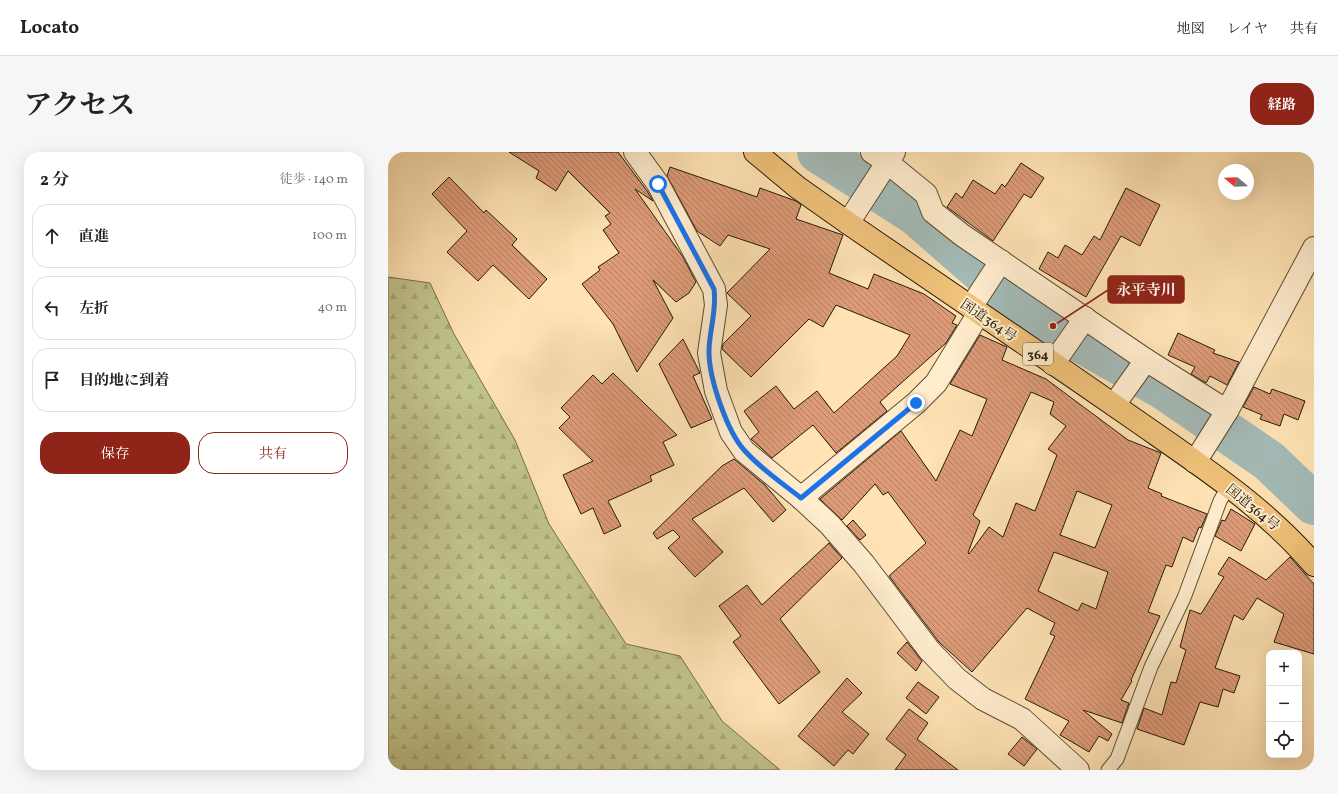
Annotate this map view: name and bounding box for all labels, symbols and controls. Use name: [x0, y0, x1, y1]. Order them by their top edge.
text: Locato: [20, 15, 79, 41]
text: 地図: [1177, 20, 1205, 39]
text: レイヤ: [1227, 20, 1268, 39]
text: 共有: [1290, 20, 1318, 39]
button: 経路: [1250, 83, 1314, 125]
text: アクセス: [24, 87, 135, 126]
north arrow: [1218, 164, 1254, 200]
text: 2 分: [40, 169, 69, 192]
text: 徒歩 · 140 m: [280, 171, 348, 189]
route start: [649, 175, 667, 193]
icon: ahead: [41, 225, 63, 247]
text: 直進: [79, 227, 109, 248]
text: 100 m: [312, 227, 347, 245]
callout: 永平寺川: [1108, 276, 1184, 303]
text: 永平寺川: [1116, 281, 1176, 302]
street label: 国道364号: [956, 295, 1020, 347]
icon: left: [41, 297, 63, 319]
text: 左折: [79, 299, 109, 320]
text: 40 m: [318, 299, 347, 317]
road number: 364: [1023, 343, 1053, 365]
icon: arrive: [41, 369, 63, 391]
text: 目的地に到着: [79, 371, 169, 392]
route end: [907, 394, 925, 412]
button: 保存: [40, 432, 190, 474]
button: 共有: [198, 432, 348, 474]
street label: 国道364号: [1221, 481, 1283, 536]
map controls: [1266, 650, 1302, 758]
button: +: [1266, 650, 1302, 686]
button: −: [1266, 686, 1302, 722]
button: locate: [1266, 722, 1302, 758]

